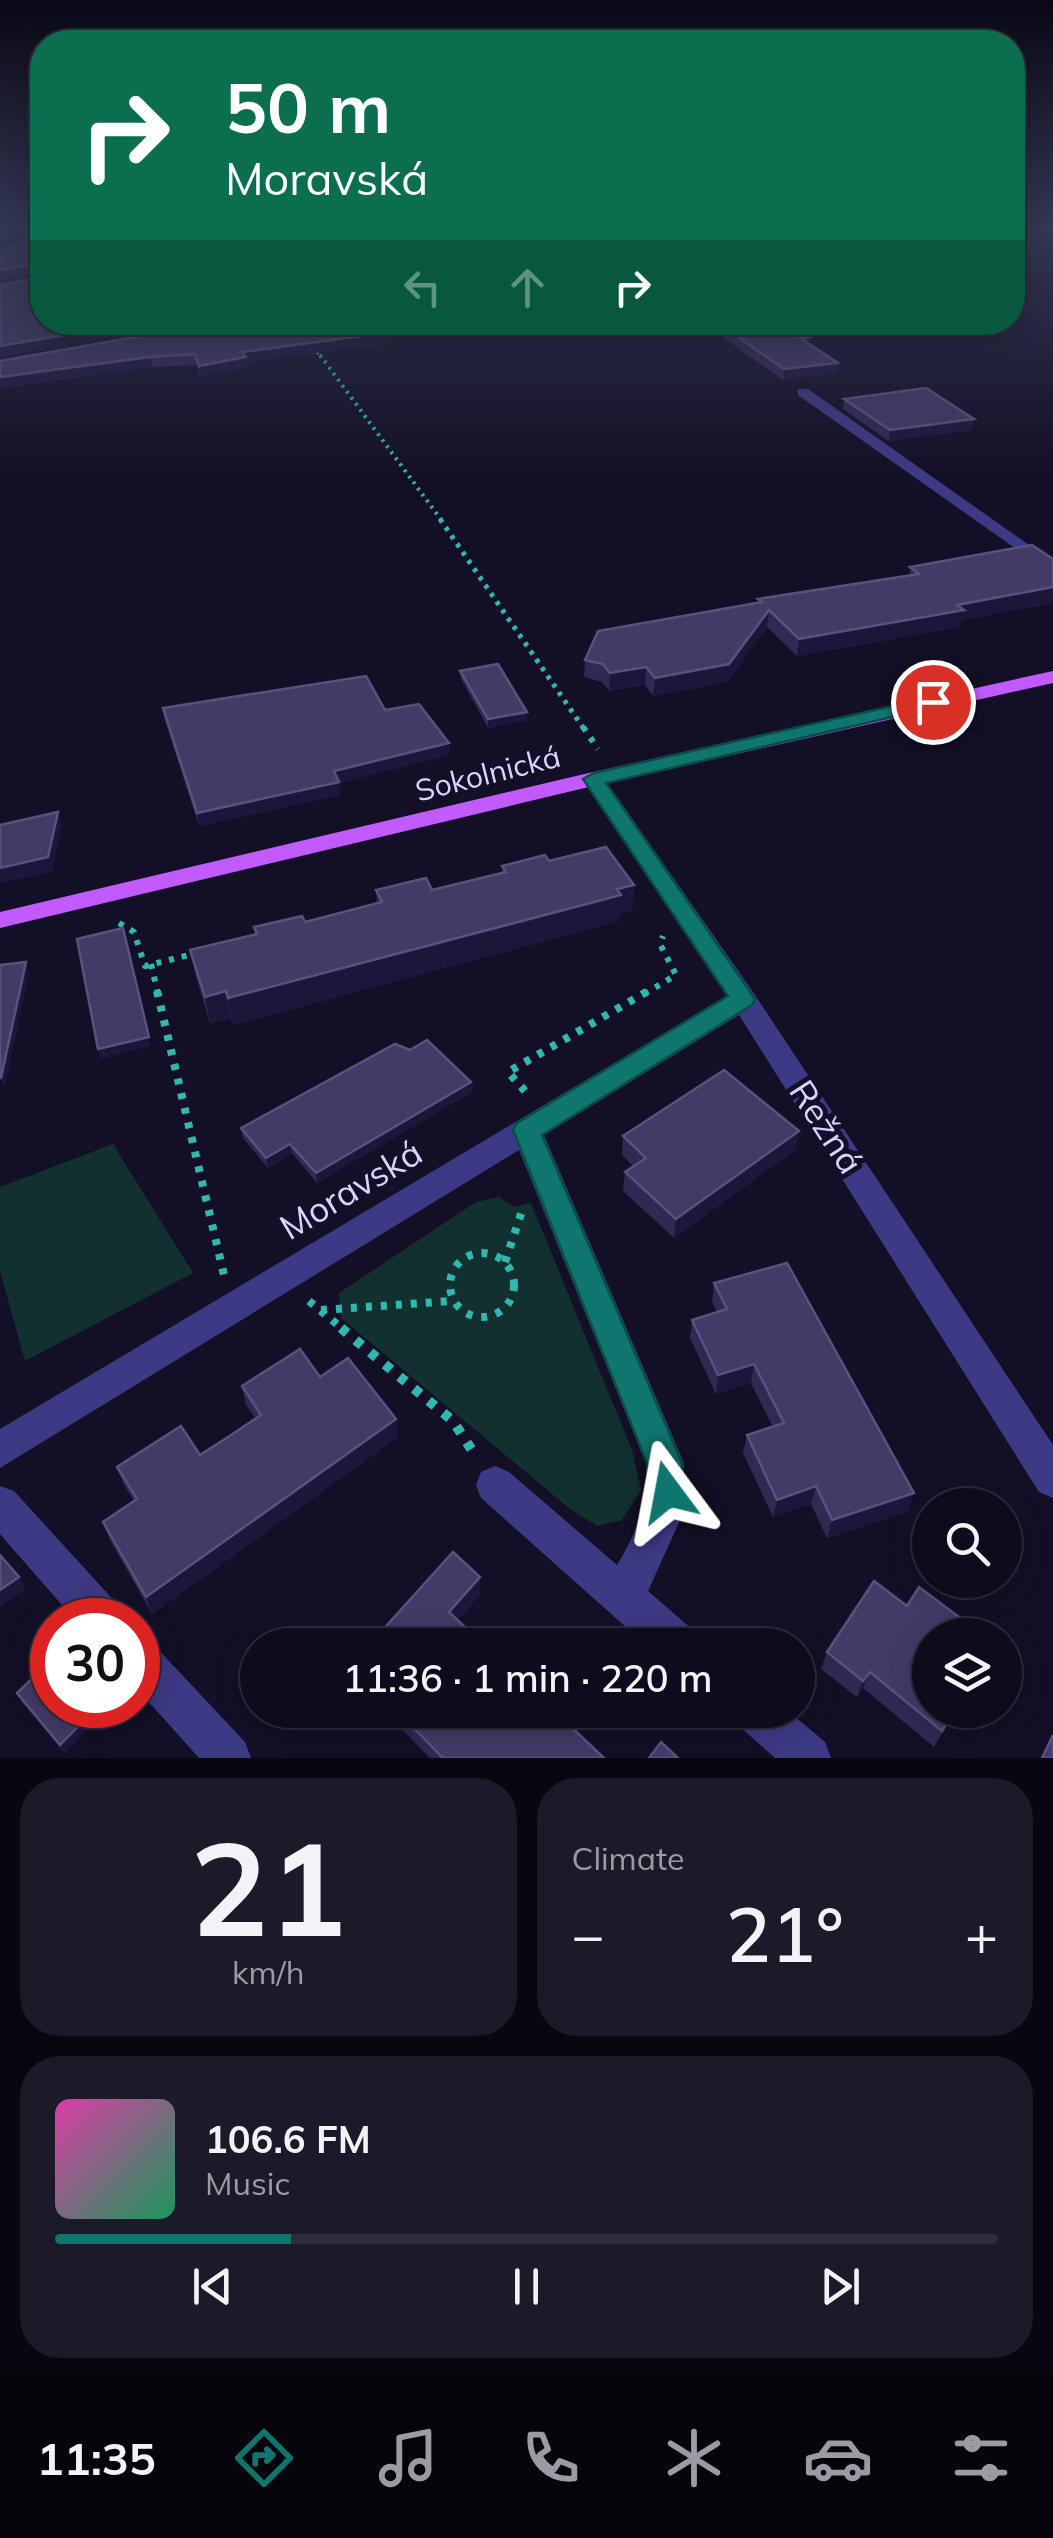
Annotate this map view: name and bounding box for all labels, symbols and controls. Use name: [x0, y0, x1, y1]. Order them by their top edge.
text: 50 m: [225, 63, 391, 151]
icon: right: [60, 70, 190, 200]
text: Moravská: [225, 150, 428, 206]
icon: left: [395, 260, 450, 315]
icon: ahead: [500, 260, 555, 315]
icon: right: [605, 260, 660, 315]
pin: [891, 660, 976, 745]
icon: arrive: [906, 675, 961, 730]
street label: Sokolnická: [411, 737, 564, 809]
street label: Režná: [780, 1072, 873, 1181]
street label: Moravská: [271, 1130, 430, 1249]
position arrow: [616, 1440, 720, 1544]
map controls: [912, 1488, 1022, 1728]
button: search: [912, 1488, 1022, 1598]
speed limit sign: 30: [30, 1598, 160, 1728]
button: layers: [912, 1618, 1022, 1728]
text: 11:36 · 1 min · 220 m: [342, 1654, 713, 1702]
text: 21: [190, 1805, 346, 1969]
text: Climate: [572, 1838, 684, 1878]
text: 21°: [726, 1887, 844, 1981]
text: −: [572, 1900, 605, 1969]
text: +: [965, 1900, 998, 1969]
text: km/h: [232, 1952, 304, 1992]
text: 106.6 FM: [205, 2115, 371, 2163]
text: Music: [205, 2163, 290, 2203]
icon: previous: [185, 2259, 240, 2314]
icon: pause: [499, 2259, 554, 2314]
icon: next: [813, 2259, 868, 2314]
icon: directions: [229, 2423, 299, 2493]
icon: music: [373, 2423, 443, 2493]
icon: phone: [516, 2423, 586, 2493]
icon: climate: [659, 2423, 729, 2493]
icon: car: [803, 2423, 873, 2493]
icon: filters: [946, 2423, 1016, 2493]
text: 11:35: [37, 2430, 156, 2486]

